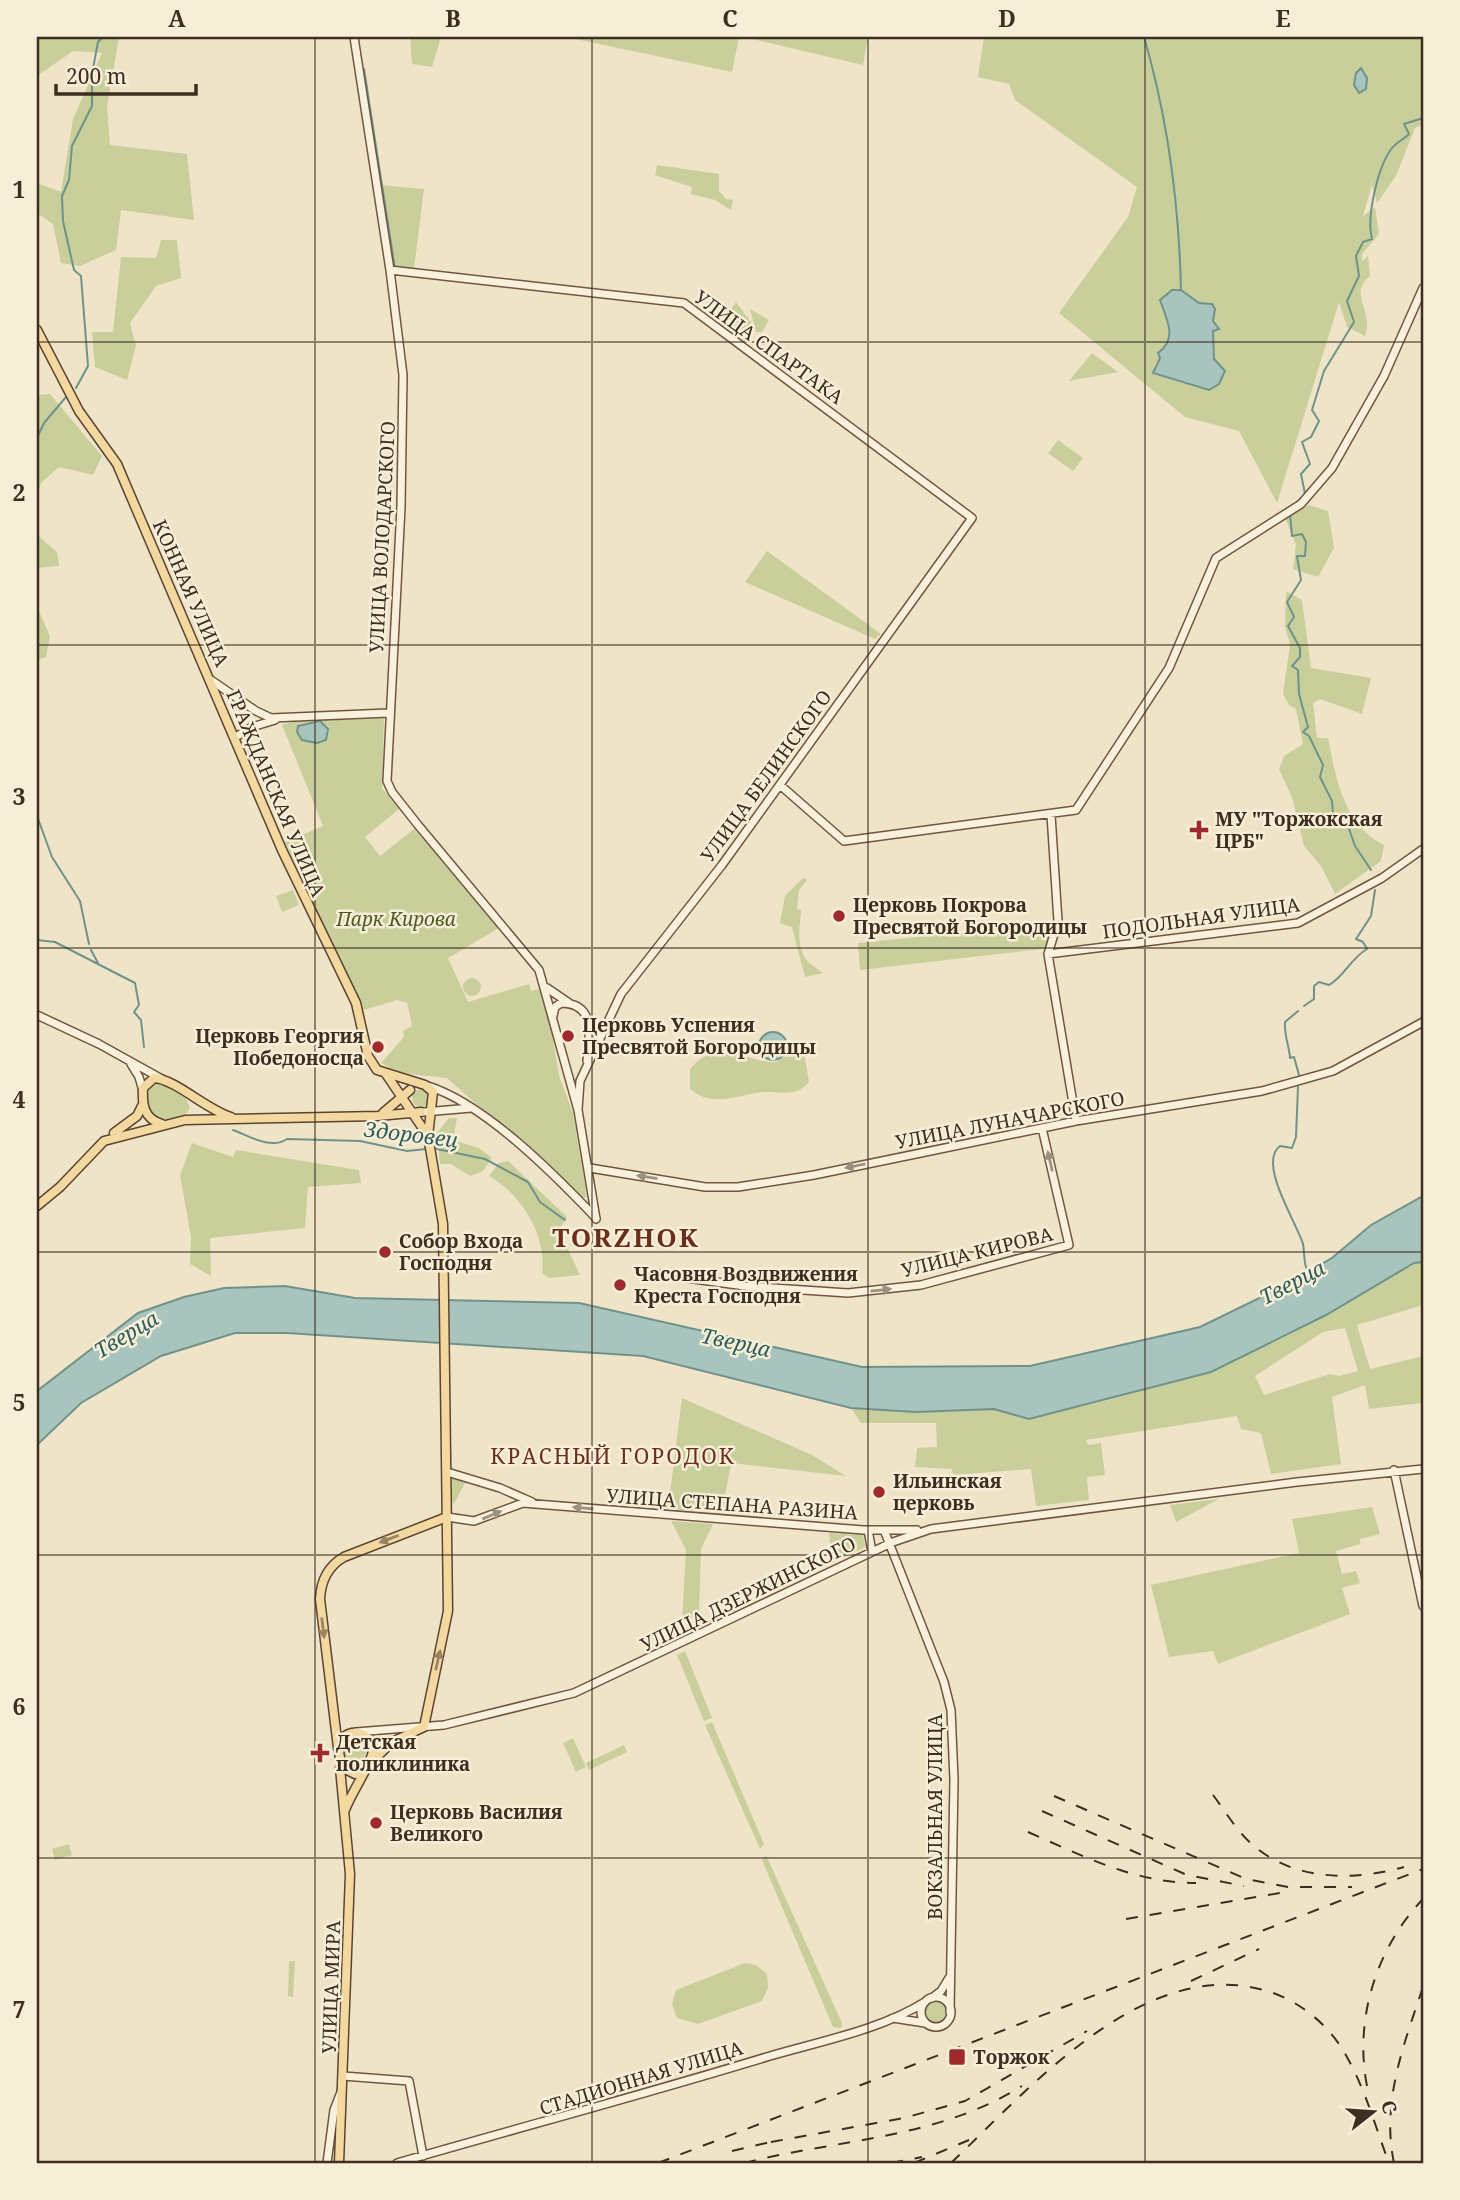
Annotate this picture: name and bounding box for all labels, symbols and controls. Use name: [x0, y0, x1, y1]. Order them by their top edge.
text: A: [168, 2, 186, 34]
text: B: [445, 2, 461, 34]
text: C: [722, 2, 738, 34]
text: D: [998, 2, 1016, 34]
text: E: [1275, 2, 1291, 34]
scale bar: [56, 52, 196, 96]
text: 200 m: [66, 62, 127, 90]
text: 1: [13, 173, 26, 205]
street label: УЛИЦА СПАРТАКА: [689, 284, 849, 410]
street label: УЛИЦА ВОЛОДАРСКОГО: [363, 420, 401, 654]
text: 2: [13, 476, 26, 508]
street label: КОННАЯ УЛИЦА: [147, 515, 235, 671]
street label: ГРАЖДАНСКАЯ УЛИЦА: [221, 685, 332, 901]
street label: УЛИЦА БЕЛИНСКОГО: [695, 685, 837, 867]
text: 3: [13, 780, 26, 812]
place label: МУ "Торжокская ЦРБ": [1215, 806, 1383, 854]
marker: МУ "Торжокская ЦРБ": [1189, 820, 1209, 840]
street label: ПОДОЛЬНАЯ УЛИЦА: [1101, 891, 1302, 945]
place label: Церковь Покрова Пресвятой Богородицы: [853, 892, 1087, 940]
park label: Парк Кирова: [335, 906, 456, 932]
marker: Церковь Покрова Пресвятой Богородицы: [831, 908, 847, 924]
place label: Церковь Успения Пресвятой Богородицы: [582, 1012, 816, 1060]
place label: Церковь Георгия Победоносца: [195, 1023, 364, 1071]
marker: Церковь Успения Пресвятой Богородицы: [560, 1028, 576, 1044]
marker: Церковь Георгия Победоносца: [370, 1039, 386, 1055]
text: 4: [13, 1083, 26, 1115]
street label: УЛИЦА ЛУНАЧАРСКОГО: [893, 1085, 1127, 1155]
water label: Здоровец: [362, 1114, 460, 1154]
one-way arrow: [1044, 1150, 1055, 1172]
one-way arrow: [844, 1161, 866, 1172]
one-way arrow: [636, 1171, 658, 1182]
district label: TORZHOK: [552, 1219, 700, 1255]
street label: УЛИЦА КИРОВА: [899, 1220, 1056, 1283]
place label: Собор Входа Господня: [399, 1228, 523, 1276]
marker: Собор Входа Господня: [377, 1244, 393, 1260]
water label: Тверца: [1254, 1253, 1330, 1311]
place label: Часовня Воздвижения Креста Господня: [634, 1261, 858, 1309]
marker: Часовня Воздвижения Креста Господня: [612, 1277, 628, 1293]
one-way arrow: [870, 1284, 892, 1295]
water label: Тверца: [89, 1304, 163, 1364]
water label: Тверца: [699, 1321, 773, 1363]
text: 5: [13, 1386, 26, 1418]
district label: КРАСНЫЙ ГОРОДОК: [490, 1442, 736, 1470]
place label: Ильинская церковь: [893, 1468, 1002, 1516]
street label: УЛИЦА СТЕПАНА РАЗИНА: [605, 1482, 859, 1526]
marker: Ильинская церковь: [871, 1484, 887, 1500]
one-way arrow: [571, 1502, 593, 1513]
one-way arrow: [481, 1509, 502, 1520]
street label: УЛИЦА ДЗЕРЖИНСКОГО: [636, 1530, 860, 1658]
one-way arrow: [379, 1534, 400, 1545]
one-way arrow: [318, 1617, 329, 1639]
one-way arrow: [432, 1649, 443, 1671]
text: 6: [13, 1690, 26, 1722]
street label: ВОКЗАЛЬНАЯ УЛИЦА: [922, 1713, 948, 1920]
place label: Детская поликлиника: [336, 1729, 470, 1777]
marker: Детская поликлиника: [310, 1743, 330, 1763]
place label: Церковь Василия Великого: [390, 1799, 563, 1847]
marker: Церковь Василия Великого: [368, 1815, 384, 1831]
street label: УЛИЦА МИРА: [316, 1919, 346, 2054]
text: 7: [13, 1993, 26, 2025]
street label: СТАДИОННАЯ УЛИЦА: [536, 2034, 746, 2121]
place label: Торжок: [973, 2044, 1050, 2070]
marker: Торжок: [947, 2047, 967, 2067]
north arrow: [1338, 2078, 1408, 2148]
text: С: [1375, 2097, 1404, 2117]

